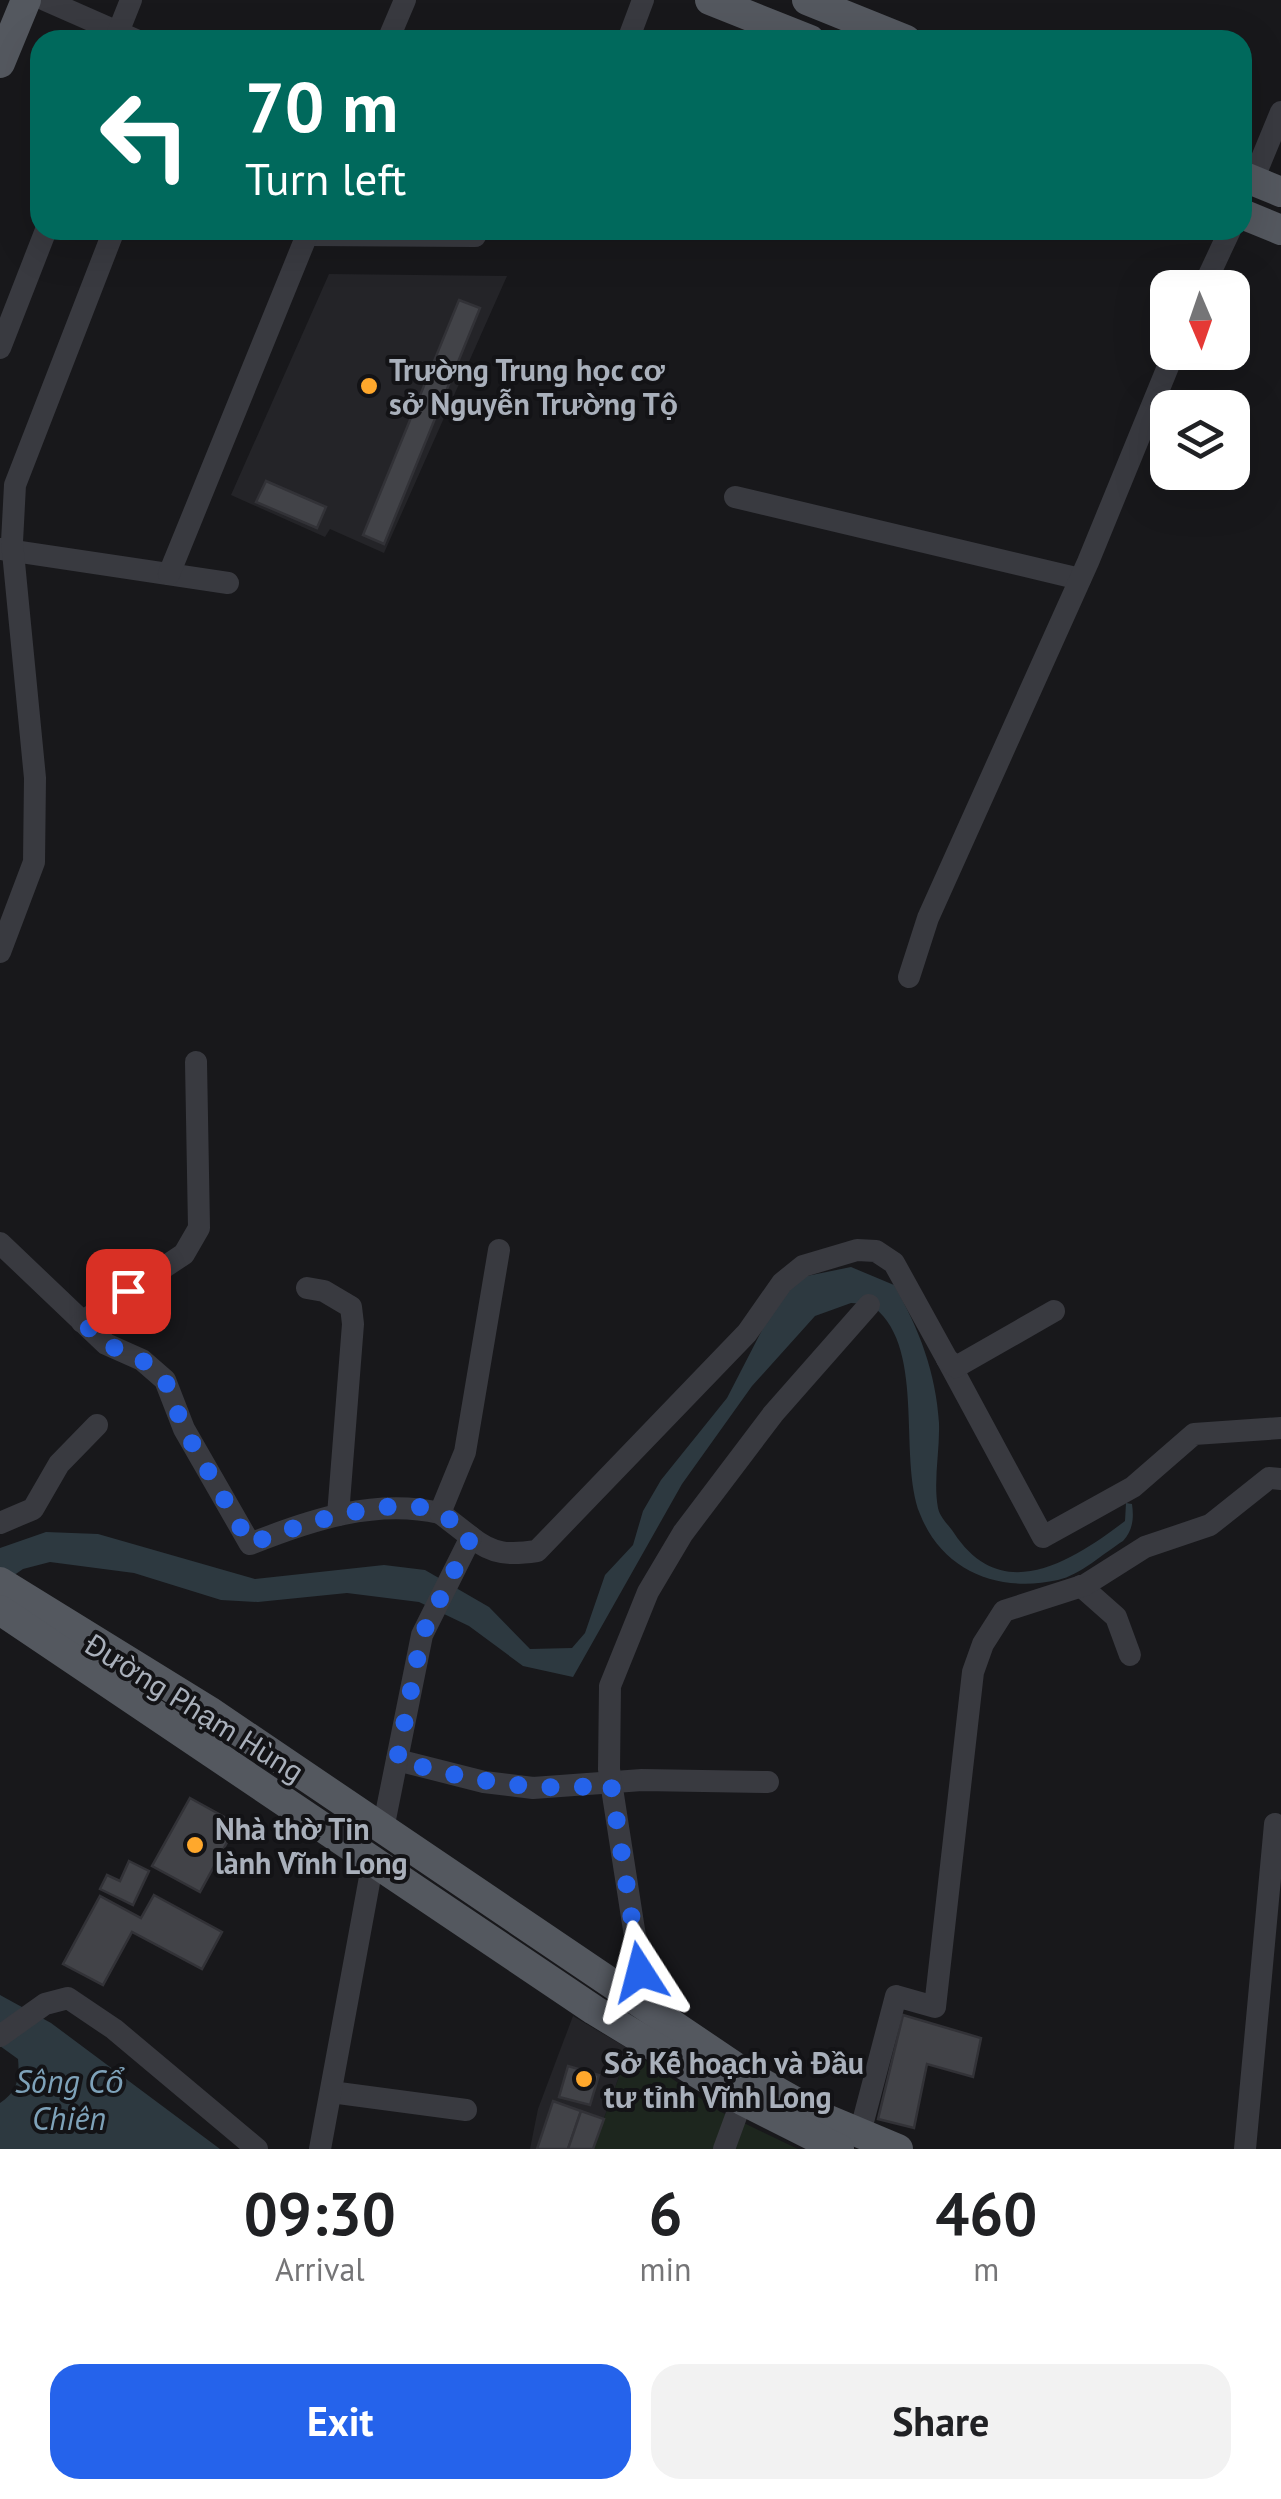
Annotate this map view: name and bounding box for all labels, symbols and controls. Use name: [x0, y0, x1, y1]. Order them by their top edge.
text: 70 m: [245, 61, 398, 151]
icon: left: [80, 70, 210, 200]
text: Turn left: [245, 149, 406, 207]
north arrow: [1150, 270, 1250, 370]
map controls: [1150, 270, 1250, 490]
place label: Trường Trung học cơ sở Nguyễn Trường Tộ: [389, 350, 678, 423]
marker: Trường Trung học cơ sở Nguyễn Trường Tộ: [358, 375, 380, 397]
button: layers: [1150, 390, 1250, 490]
pin: [86, 1249, 171, 1334]
icon: arrive: [101, 1264, 156, 1319]
street label: Đường Phạm Hùng: [77, 1623, 312, 1790]
place label: Nhà thờ Tin lành Vĩnh Long: [215, 1809, 408, 1882]
marker: Nhà thờ Tin lành Vĩnh Long: [184, 1834, 206, 1856]
position arrow: [588, 1920, 692, 2024]
place label: Sở Kế hoạch và Đầu tư tỉnh Vĩnh Long: [604, 2043, 864, 2116]
water label: Sông Cổ Chiên: [15, 2060, 126, 2139]
marker: Sở Kế hoạch và Đầu tư tỉnh Vĩnh Long: [573, 2068, 595, 2090]
text: 09:30: [244, 2174, 396, 2252]
text: 6: [649, 2174, 683, 2252]
text: 460: [935, 2174, 1037, 2252]
text: Arrival: [275, 2248, 365, 2290]
text: min: [640, 2248, 692, 2290]
text: m: [973, 2248, 999, 2290]
button: Exit: [50, 2364, 631, 2479]
button: Share: [651, 2364, 1231, 2479]

